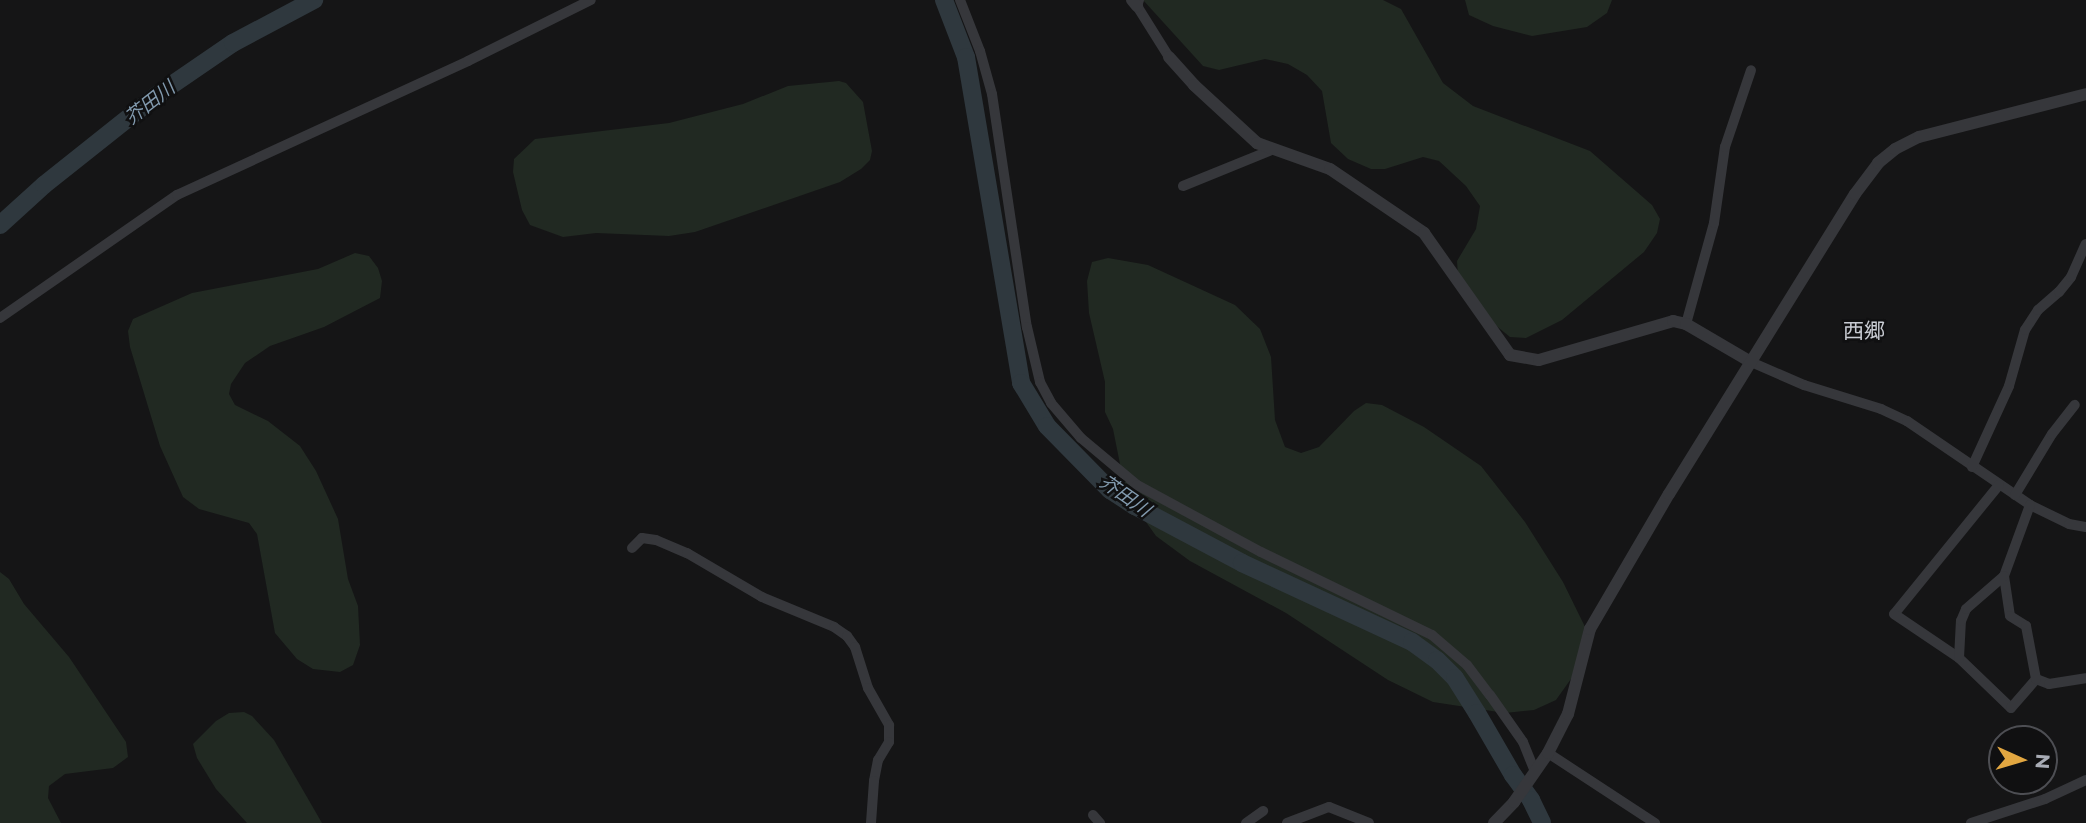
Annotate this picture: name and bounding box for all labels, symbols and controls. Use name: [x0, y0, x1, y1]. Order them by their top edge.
water label: 芥田川: [121, 76, 179, 130]
district label: 西郷: [1843, 318, 1885, 344]
water label: 芥田川: [1095, 470, 1155, 522]
north arrow: [1988, 725, 2058, 795]
text: N: [2030, 753, 2054, 770]

